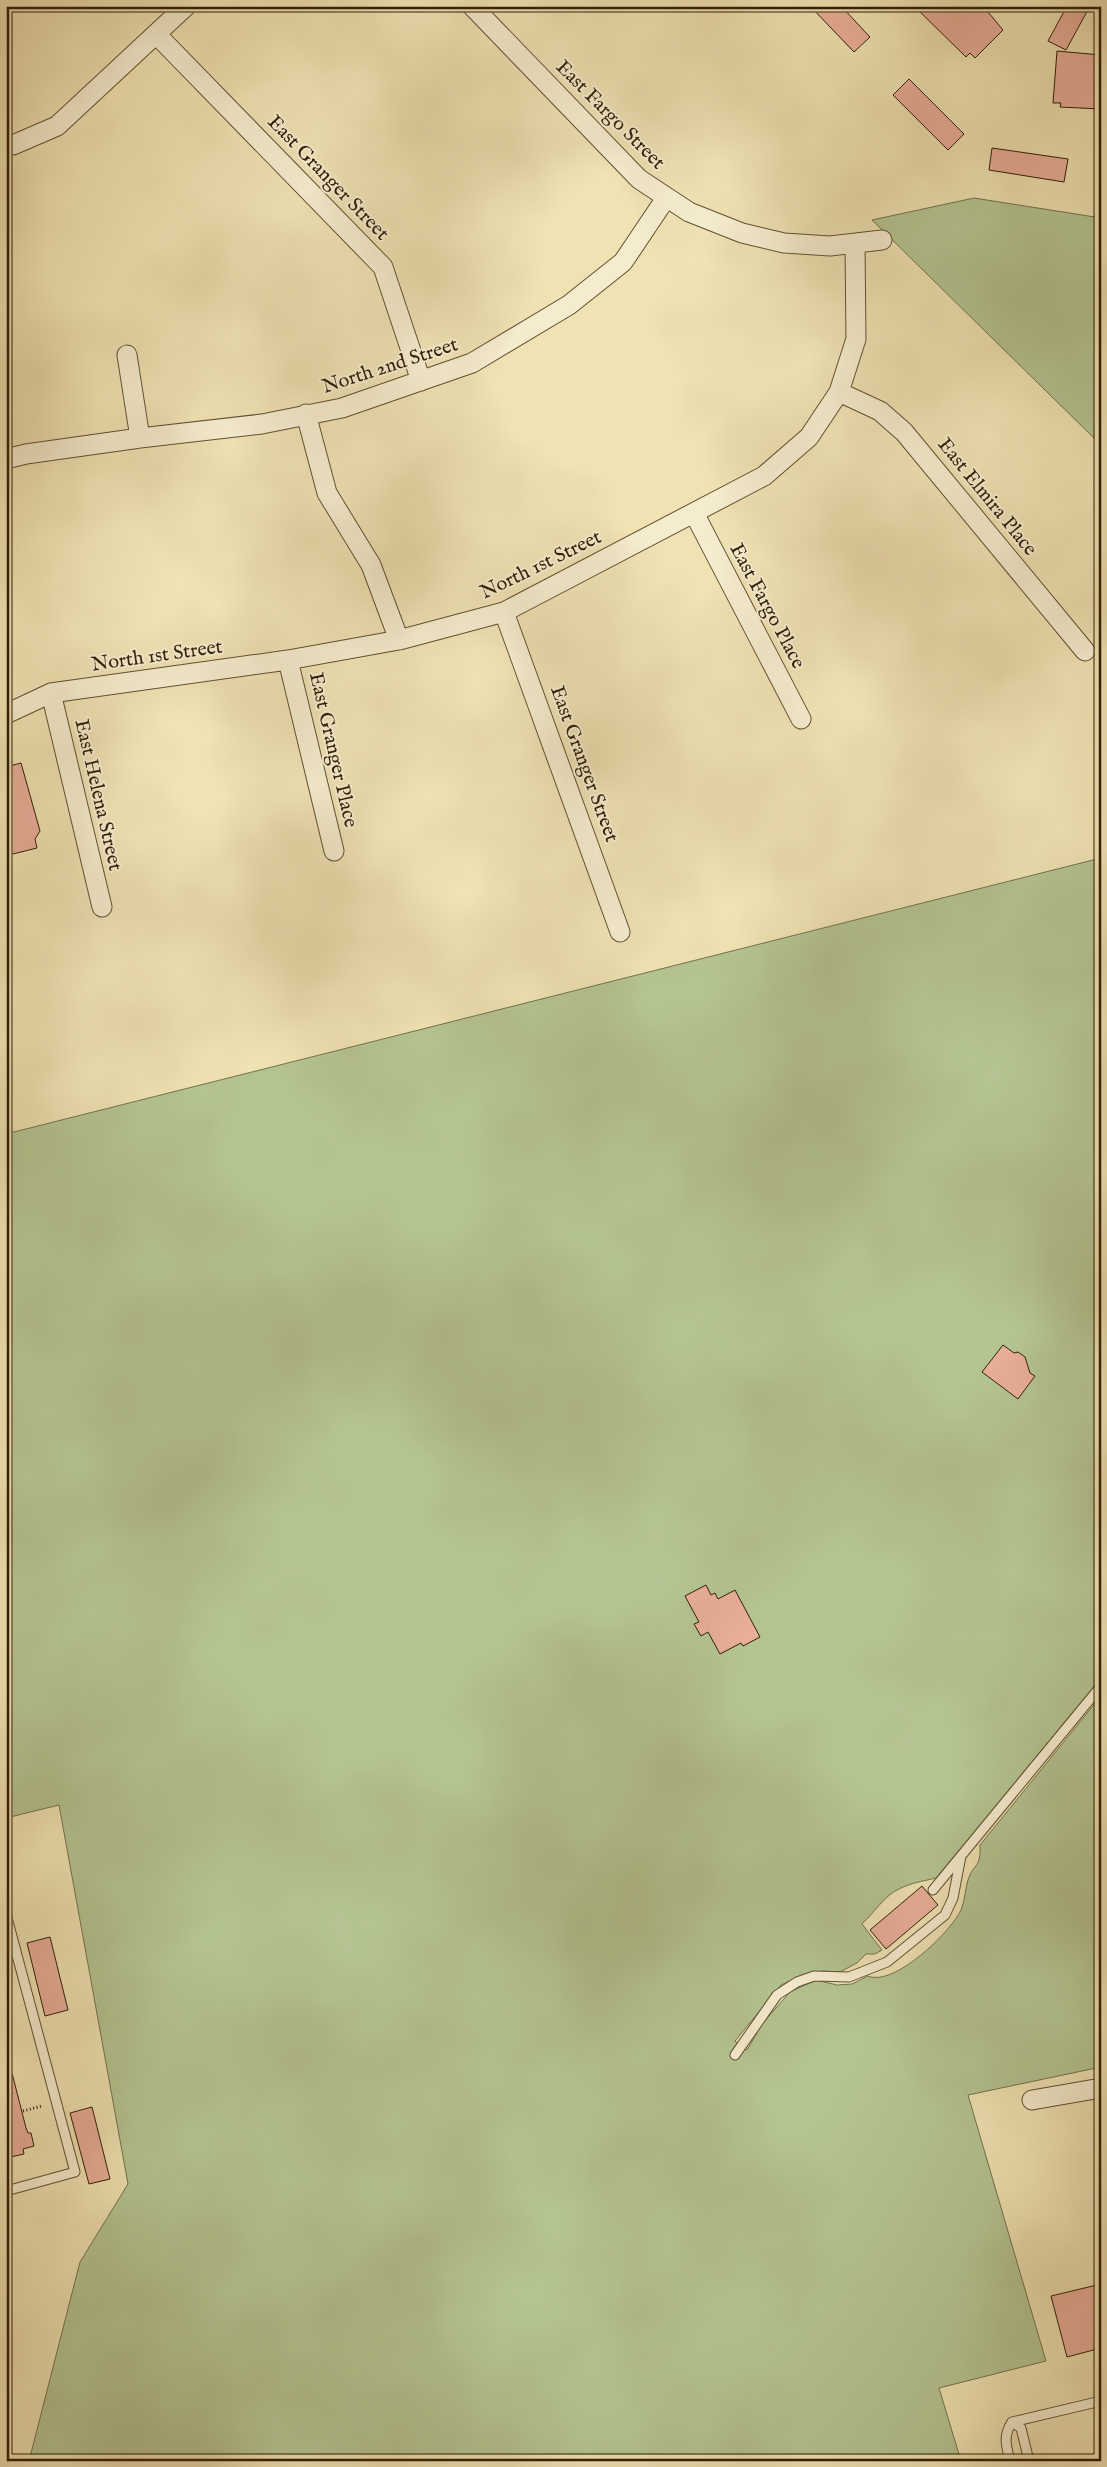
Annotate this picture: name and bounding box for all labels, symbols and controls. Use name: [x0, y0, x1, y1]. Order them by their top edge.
street label: East Fargo Street: [550, 55, 670, 175]
street label: East Granger Street: [262, 110, 394, 246]
street label: North 2nd Street: [319, 332, 461, 400]
street label: East Elmira Place: [932, 433, 1042, 561]
street label: North 1st Street: [476, 525, 606, 605]
street label: East Fargo Place: [723, 539, 811, 673]
street label: North 1st Street: [90, 634, 224, 678]
street label: East Granger Place: [303, 670, 363, 830]
street label: East Granger Street: [544, 682, 624, 846]
street label: East Helena Street: [68, 717, 128, 873]

